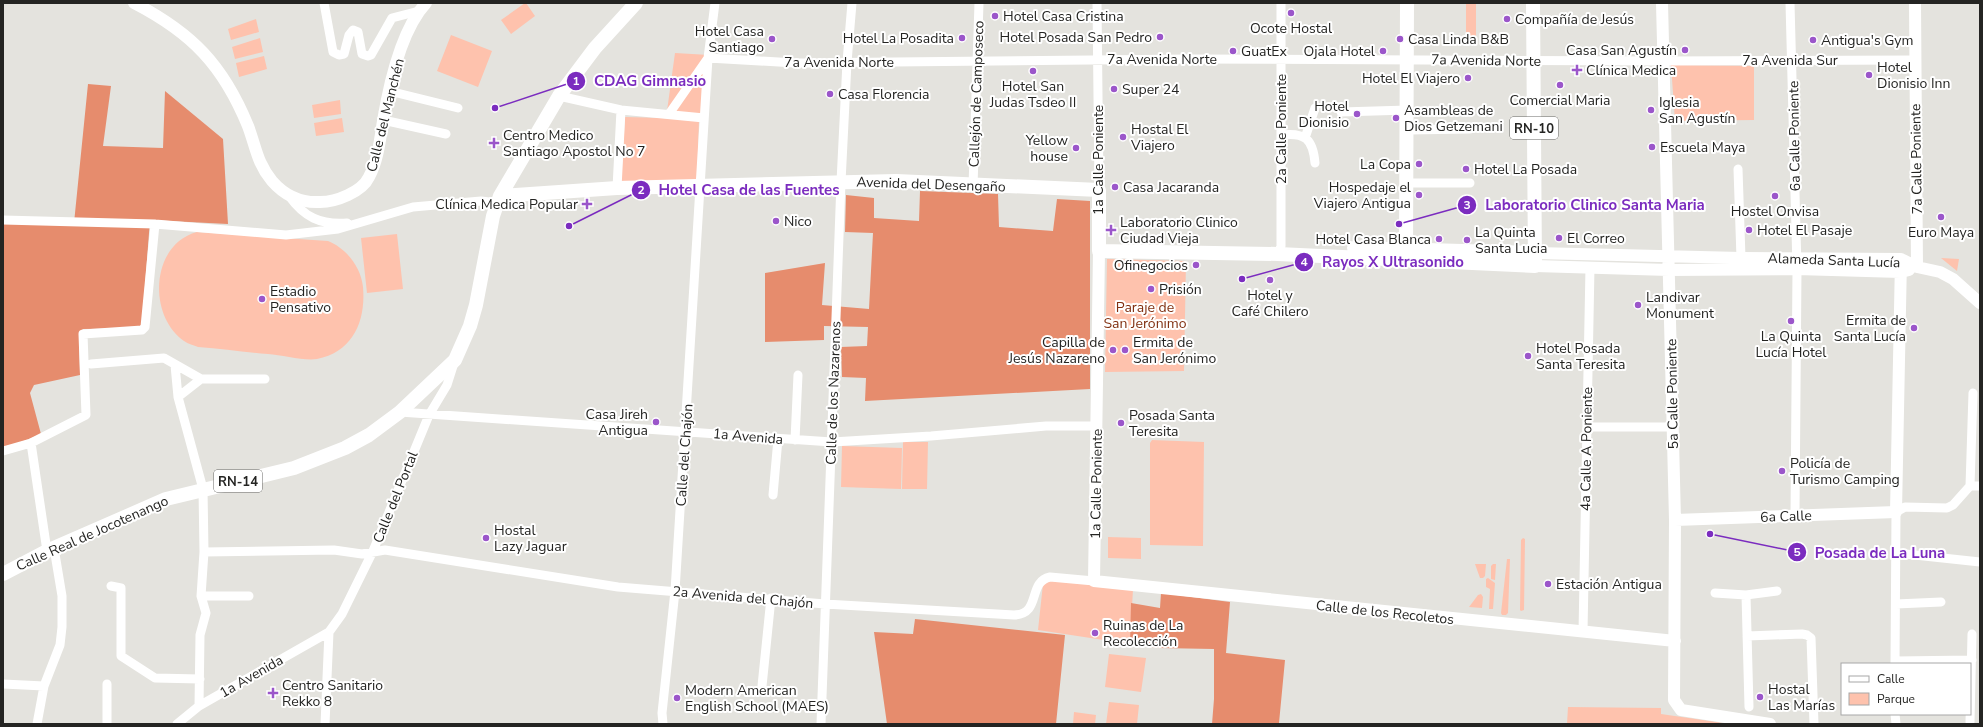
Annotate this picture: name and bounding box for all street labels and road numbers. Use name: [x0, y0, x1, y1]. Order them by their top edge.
street label: Callejón de Camposeco: [964, 20, 989, 168]
street label: 7a Avenida Norte: [1107, 50, 1217, 69]
street label: 7a Avenida Norte: [1431, 50, 1541, 71]
street label: 7a Avenida Sur: [1742, 51, 1838, 70]
street label: 7a Avenida Norte: [784, 53, 894, 72]
street label: Calle del Manchén: [362, 56, 409, 174]
street label: 2a Calle Poniente: [1272, 74, 1291, 184]
street label: 6a Calle Poniente: [1784, 81, 1805, 191]
street label: 7a Calle Poniente: [1906, 104, 1927, 214]
street label: 1a Calle Poniente: [1089, 105, 1108, 215]
road number: RN-10: [1510, 117, 1558, 139]
street label: Avenida del Desengaño: [856, 172, 1006, 197]
street label: Alameda Santa Lucía: [1767, 249, 1901, 272]
street label: Calle de los Nazarenos: [821, 321, 846, 465]
street label: 5a Calle Poniente: [1662, 339, 1683, 449]
street label: 4a Calle A Poniente: [1576, 387, 1597, 511]
street label: Calle del Chajón: [671, 403, 698, 507]
street label: 1a Avenida: [712, 424, 784, 449]
street label: 1a Calle Poniente: [1086, 429, 1107, 539]
street label: Calle del Portal: [368, 448, 423, 546]
road number: RN-14: [214, 470, 262, 492]
street label: Calle Real de Jocotenango: [13, 491, 172, 576]
street label: 6a Calle: [1760, 506, 1812, 527]
street label: 2a Avenida del Chajón: [672, 582, 814, 613]
street label: Calle de los Recoletos: [1315, 596, 1455, 629]
street label: 1a Avenida: [216, 651, 287, 702]

